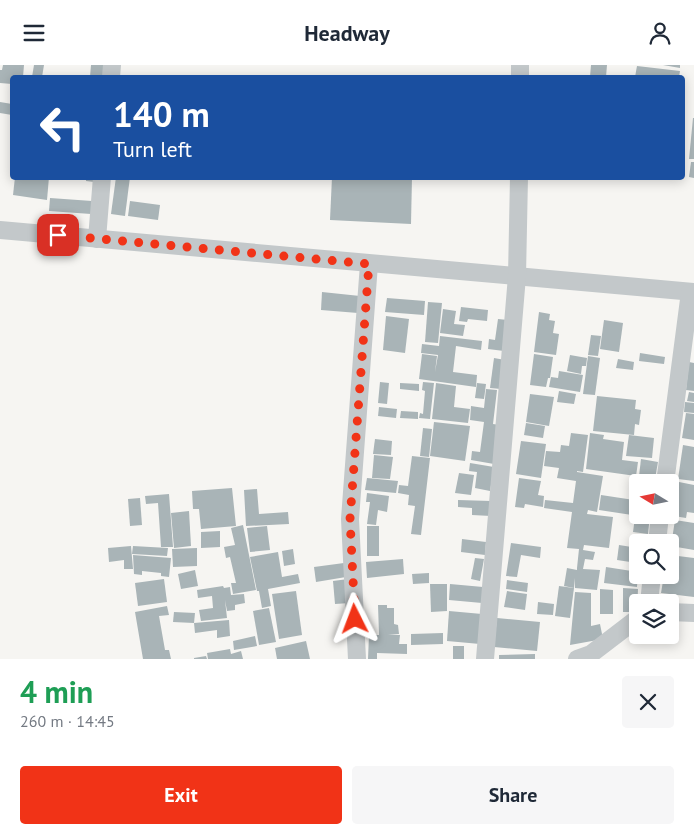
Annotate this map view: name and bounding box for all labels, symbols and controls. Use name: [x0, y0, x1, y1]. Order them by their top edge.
icon: menu: [20, 19, 48, 47]
text: Headway: [304, 19, 390, 47]
icon: person: [646, 19, 674, 47]
text: 140 m: [113, 91, 210, 137]
icon: left: [30, 95, 95, 160]
text: Turn left: [113, 135, 192, 163]
pin: [37, 214, 79, 256]
icon: arrive: [44, 221, 72, 249]
north arrow: [629, 474, 679, 524]
map controls: [629, 474, 679, 644]
button: search: [629, 534, 679, 584]
position arrow: [328, 592, 380, 644]
button: layers: [629, 594, 679, 644]
text: 4 min: [20, 672, 93, 711]
button: close: [622, 676, 674, 728]
text: 260 m · 14:45: [20, 711, 115, 731]
button: Exit: [20, 766, 342, 824]
button: Share: [352, 766, 674, 824]

